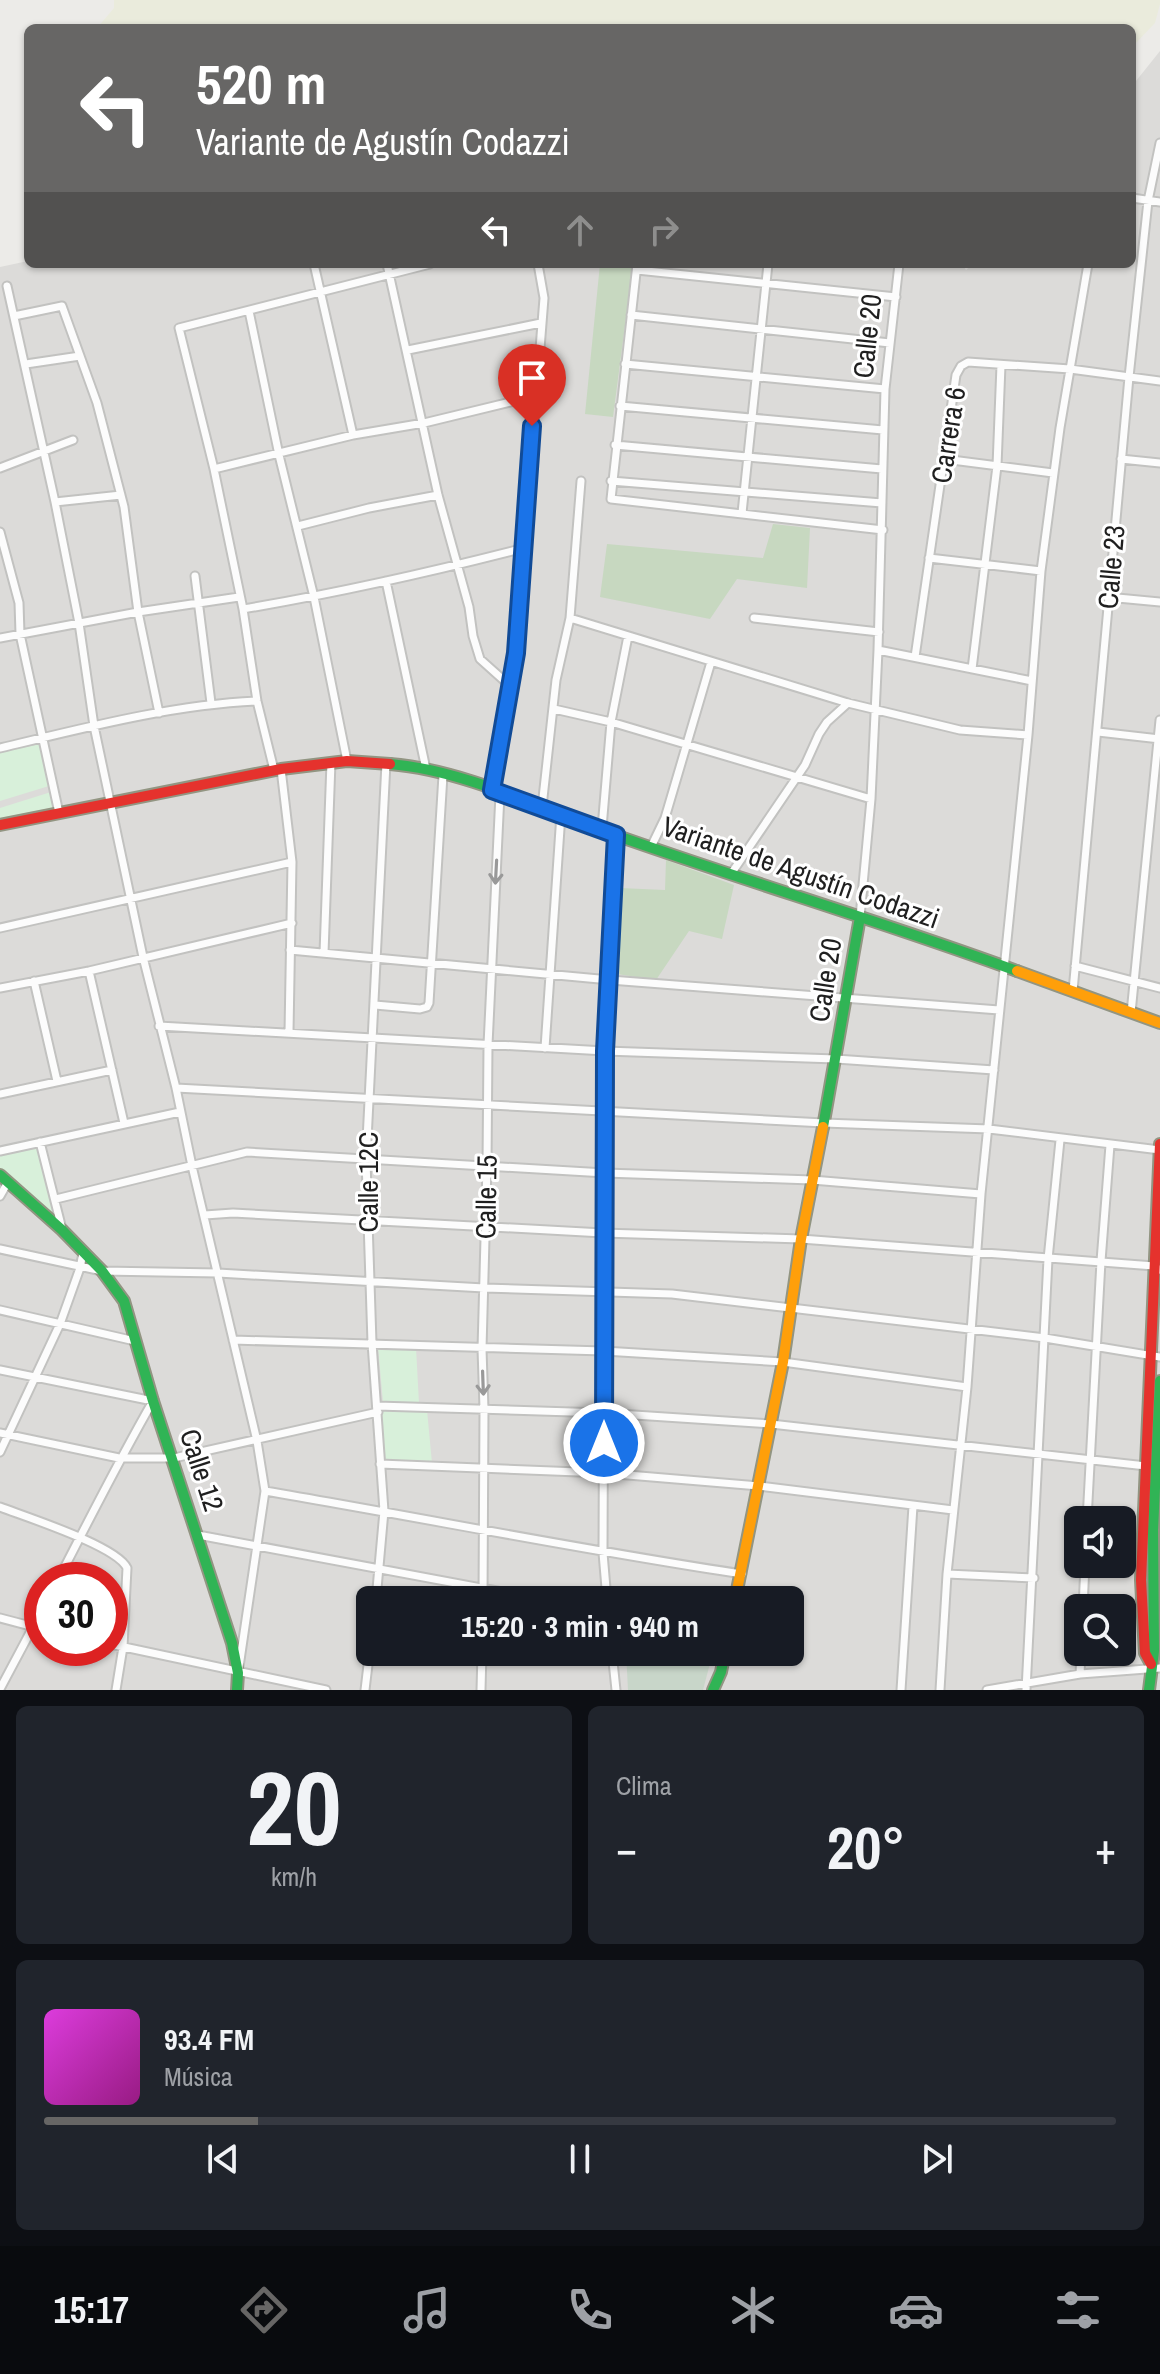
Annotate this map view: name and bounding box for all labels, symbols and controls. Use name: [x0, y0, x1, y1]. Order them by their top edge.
text: 520 m: [196, 46, 326, 121]
icon: left: [64, 56, 168, 160]
text: Variante de Agustín Codazzi: [196, 118, 570, 166]
icon: left: [474, 208, 518, 252]
icon: ahead: [558, 208, 602, 252]
icon: right: [642, 208, 686, 252]
street label: Calle 20: [844, 292, 890, 380]
pin: [498, 344, 566, 426]
icon: arrive: [510, 356, 554, 400]
street label: Carrera 6: [922, 384, 974, 486]
street label: Calle 23: [1088, 523, 1134, 611]
street label: Variante de Agustín Codazzi: [657, 807, 945, 937]
one-way arrow: [488, 858, 503, 885]
street label: Calle 20: [800, 935, 850, 1025]
street label: Calle 12C: [349, 1132, 387, 1232]
street label: Calle 15: [466, 1155, 506, 1239]
one-way arrow: [476, 1369, 491, 1396]
position arrow: [562, 1401, 646, 1485]
street label: Calle 12: [171, 1424, 233, 1516]
map controls: [1064, 1506, 1136, 1666]
button: sound: [1064, 1506, 1136, 1578]
speed limit sign: 30: [24, 1562, 128, 1666]
button: search: [1064, 1594, 1136, 1666]
text: 15:20 · 3 min · 940 m: [461, 1606, 699, 1646]
text: 20: [247, 1737, 341, 1877]
text: Clima: [616, 1768, 672, 1803]
text: 20°: [827, 1807, 905, 1888]
text: −: [616, 1818, 637, 1878]
text: +: [1095, 1818, 1116, 1878]
text: km/h: [271, 1859, 317, 1894]
text: 93.4 FM: [164, 2019, 254, 2059]
text: Música: [164, 2059, 233, 2094]
icon: previous: [201, 2137, 245, 2181]
icon: pause: [558, 2137, 602, 2181]
icon: next: [915, 2137, 959, 2181]
icon: directions: [236, 2282, 292, 2338]
icon: music: [399, 2282, 455, 2338]
icon: phone: [562, 2282, 618, 2338]
icon: climate: [725, 2282, 781, 2338]
icon: car: [888, 2282, 944, 2338]
icon: filters: [1050, 2282, 1106, 2338]
text: 15:17: [53, 2286, 129, 2334]

